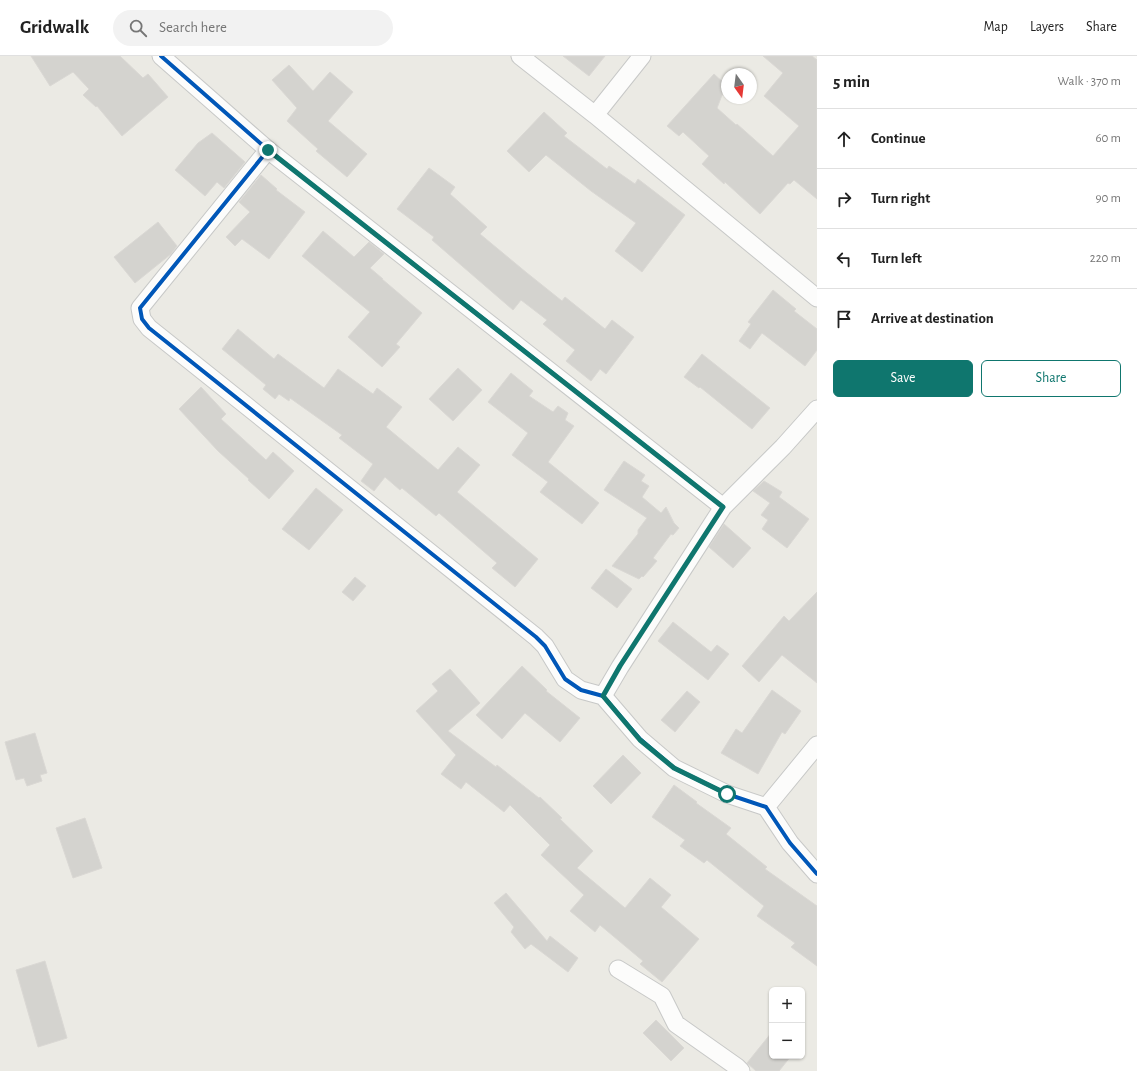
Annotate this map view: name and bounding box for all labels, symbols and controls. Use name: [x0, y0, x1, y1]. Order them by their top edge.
search box: [113, 10, 393, 46]
icon: search: [127, 17, 149, 39]
text: Gridwalk: [20, 18, 89, 37]
text: Search here: [159, 20, 227, 35]
text: Map: [983, 20, 1008, 34]
text: Layers: [1030, 20, 1064, 34]
text: Share: [1086, 20, 1117, 34]
north arrow: [721, 68, 757, 104]
text: 5 min: [833, 73, 870, 90]
text: Walk · 370 m: [1057, 75, 1121, 88]
icon: ahead: [833, 128, 855, 150]
text: Continue: [871, 131, 926, 146]
text: 60 m: [1095, 132, 1121, 145]
route end: [259, 141, 277, 159]
icon: right: [833, 188, 855, 210]
text: Turn right: [871, 191, 930, 206]
text: 90 m: [1095, 192, 1121, 205]
icon: left: [833, 248, 855, 270]
text: Turn left: [871, 251, 922, 266]
text: 220 m: [1090, 252, 1121, 265]
icon: arrive: [833, 308, 855, 330]
text: Arrive at destination: [871, 311, 994, 326]
button: Save: [833, 360, 973, 397]
button: Share: [981, 360, 1121, 397]
route start: [718, 785, 736, 803]
map controls: [769, 987, 805, 1059]
button: +: [769, 987, 805, 1023]
button: −: [769, 1023, 805, 1059]

